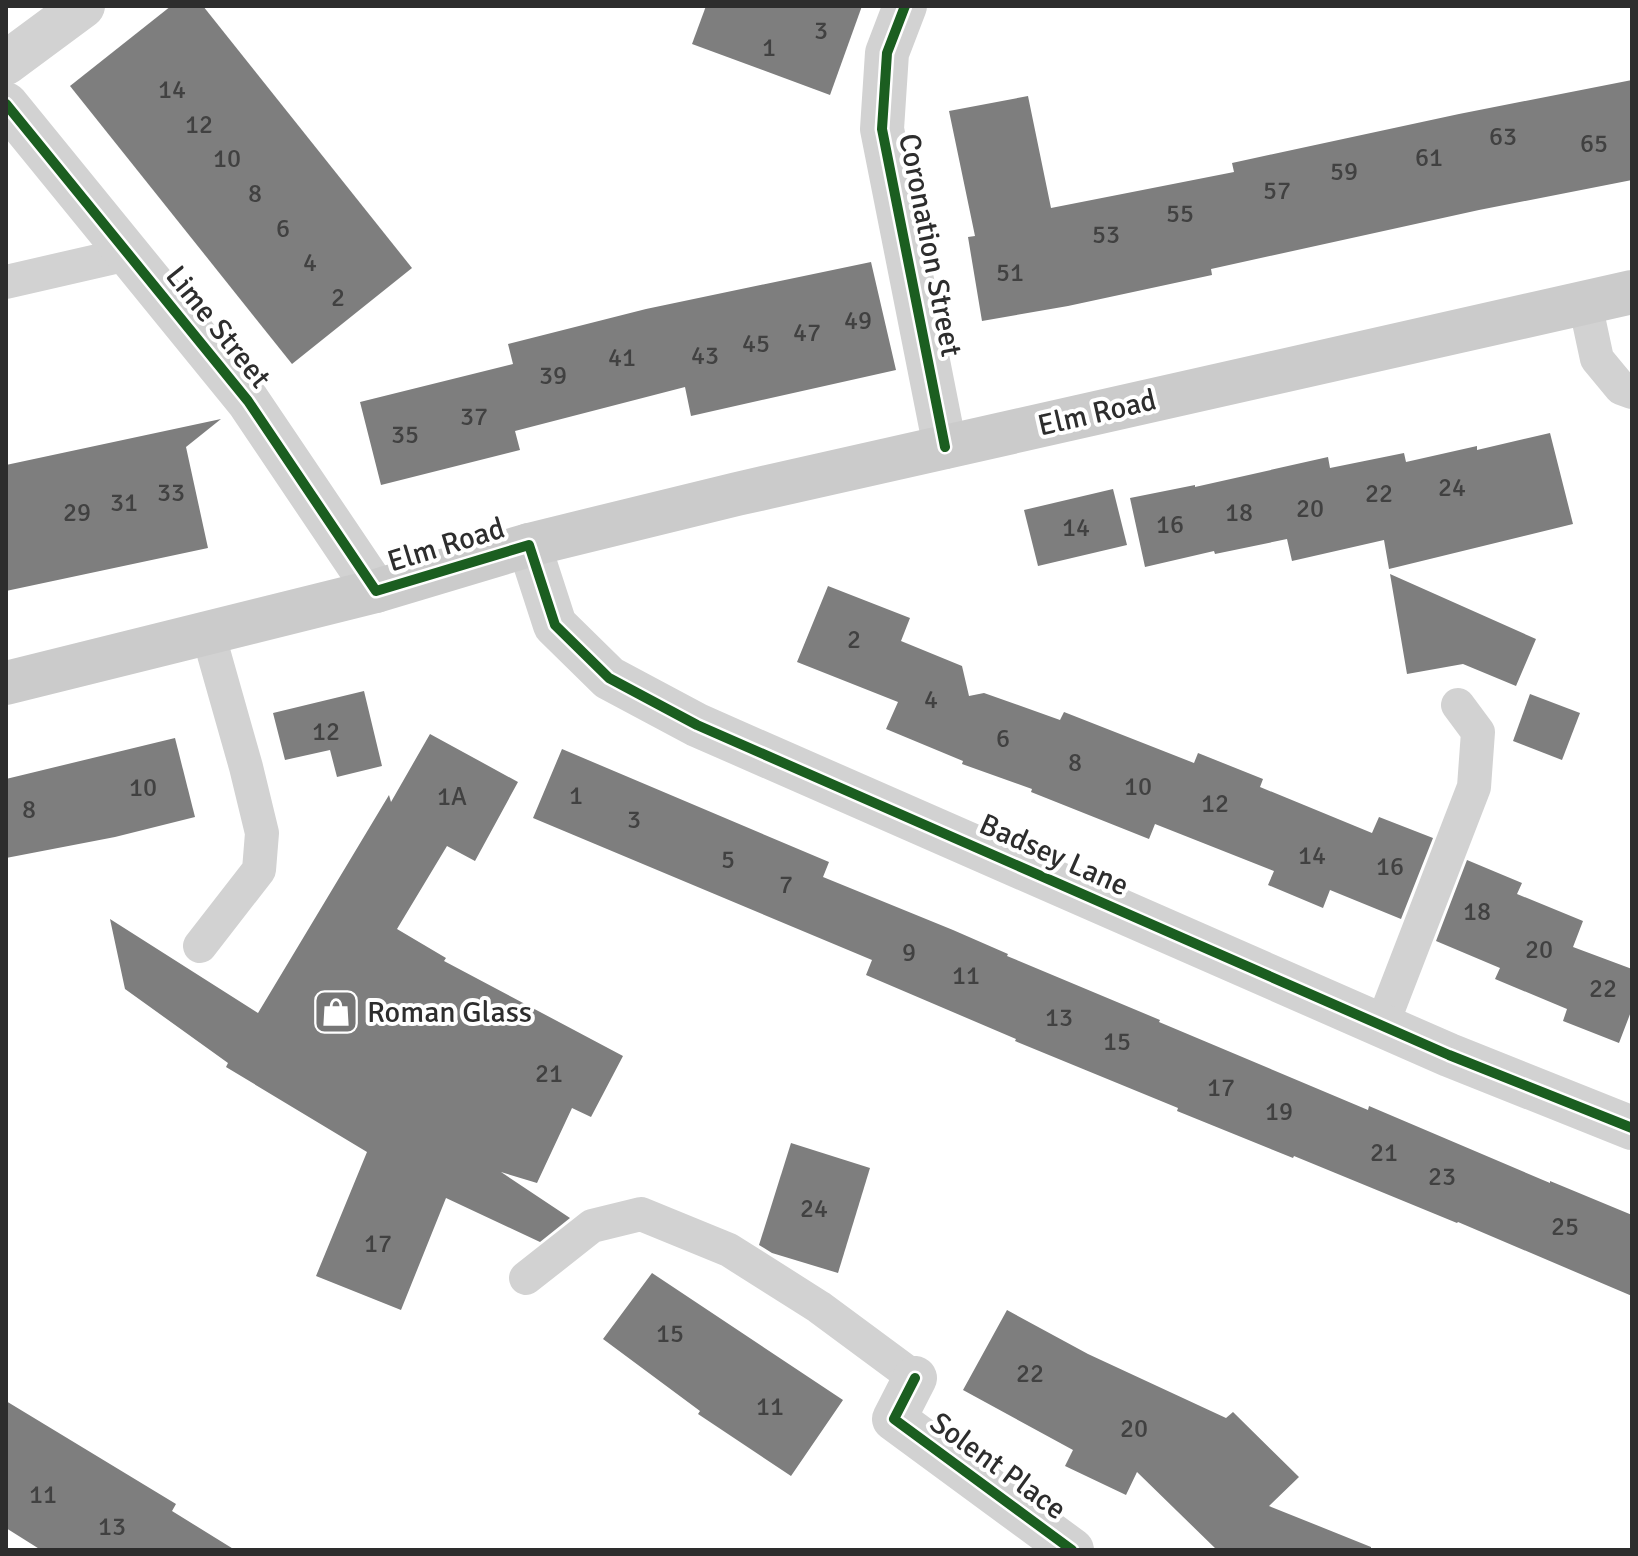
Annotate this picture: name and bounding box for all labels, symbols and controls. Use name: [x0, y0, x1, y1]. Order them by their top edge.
house number: 3: [814, 15, 828, 47]
house number: 1: [762, 32, 776, 64]
house number: 14: [158, 74, 186, 106]
house number: 12: [185, 109, 213, 141]
house number: 63: [1489, 121, 1517, 153]
house number: 65: [1580, 128, 1608, 160]
street label: Coronation Street: [890, 130, 970, 360]
house number: 61: [1415, 142, 1443, 174]
house number: 10: [213, 143, 241, 175]
house number: 59: [1330, 156, 1358, 188]
house number: 57: [1263, 175, 1291, 207]
house number: 8: [248, 178, 262, 210]
house number: 55: [1166, 198, 1194, 230]
house number: 6: [276, 213, 290, 245]
house number: 53: [1092, 219, 1120, 251]
house number: 4: [303, 247, 317, 279]
house number: 51: [996, 257, 1024, 289]
street label: Lime Street: [157, 258, 279, 396]
house number: 2: [331, 282, 345, 314]
house number: 49: [844, 305, 872, 337]
house number: 47: [793, 317, 821, 349]
house number: 45: [742, 328, 770, 360]
house number: 43: [691, 340, 719, 372]
house number: 41: [608, 342, 636, 374]
house number: 39: [539, 360, 567, 392]
street label: Elm Road: [1034, 381, 1160, 445]
house number: 37: [460, 401, 488, 433]
house number: 35: [391, 419, 419, 451]
house number: 24: [1438, 472, 1466, 504]
house number: 33: [157, 477, 185, 509]
house number: 22: [1365, 478, 1393, 510]
house number: 31: [110, 487, 138, 519]
house number: 20: [1296, 493, 1324, 525]
house number: 29: [63, 497, 91, 529]
house number: 18: [1225, 497, 1253, 529]
house number: 16: [1156, 509, 1184, 541]
street label: Elm Road: [383, 510, 509, 580]
house number: 14: [1062, 512, 1090, 544]
house number: 2: [847, 624, 861, 656]
house number: 4: [924, 684, 938, 716]
house number: 12: [312, 716, 340, 748]
house number: 6: [996, 723, 1010, 755]
house number: 8: [1068, 747, 1082, 779]
house number: 10: [1124, 771, 1152, 803]
house number: 10: [129, 772, 157, 804]
house number: 1: [569, 780, 583, 812]
house number: 1A: [437, 781, 467, 813]
house number: 12: [1201, 788, 1229, 820]
house number: 8: [22, 794, 36, 826]
house number: 3: [627, 804, 641, 836]
street label: Badsey Lane: [974, 806, 1134, 904]
house number: 14: [1298, 840, 1326, 872]
house number: 5: [721, 844, 735, 876]
house number: 16: [1376, 851, 1404, 883]
house number: 7: [779, 869, 793, 901]
house number: 18: [1463, 896, 1491, 928]
house number: 20: [1525, 934, 1553, 966]
house number: 9: [902, 937, 916, 969]
house number: 11: [952, 960, 980, 992]
house number: 22: [1589, 973, 1617, 1005]
shop icon: Roman Glass: [312, 988, 360, 1036]
place label: Roman Glass: [367, 994, 532, 1031]
house number: 13: [1045, 1002, 1073, 1034]
house number: 15: [1103, 1026, 1131, 1058]
house number: 21: [535, 1058, 563, 1090]
house number: 17: [1207, 1072, 1235, 1104]
house number: 19: [1265, 1096, 1293, 1128]
house number: 21: [1370, 1137, 1398, 1169]
house number: 23: [1428, 1161, 1456, 1193]
house number: 24: [800, 1193, 828, 1225]
house number: 25: [1551, 1211, 1579, 1243]
house number: 17: [364, 1228, 392, 1260]
house number: 15: [656, 1318, 684, 1350]
house number: 22: [1016, 1358, 1044, 1390]
house number: 11: [756, 1391, 784, 1423]
street label: Solent Place: [923, 1404, 1073, 1528]
house number: 20: [1120, 1413, 1148, 1445]
house number: 11: [29, 1479, 57, 1511]
house number: 13: [98, 1511, 126, 1543]

